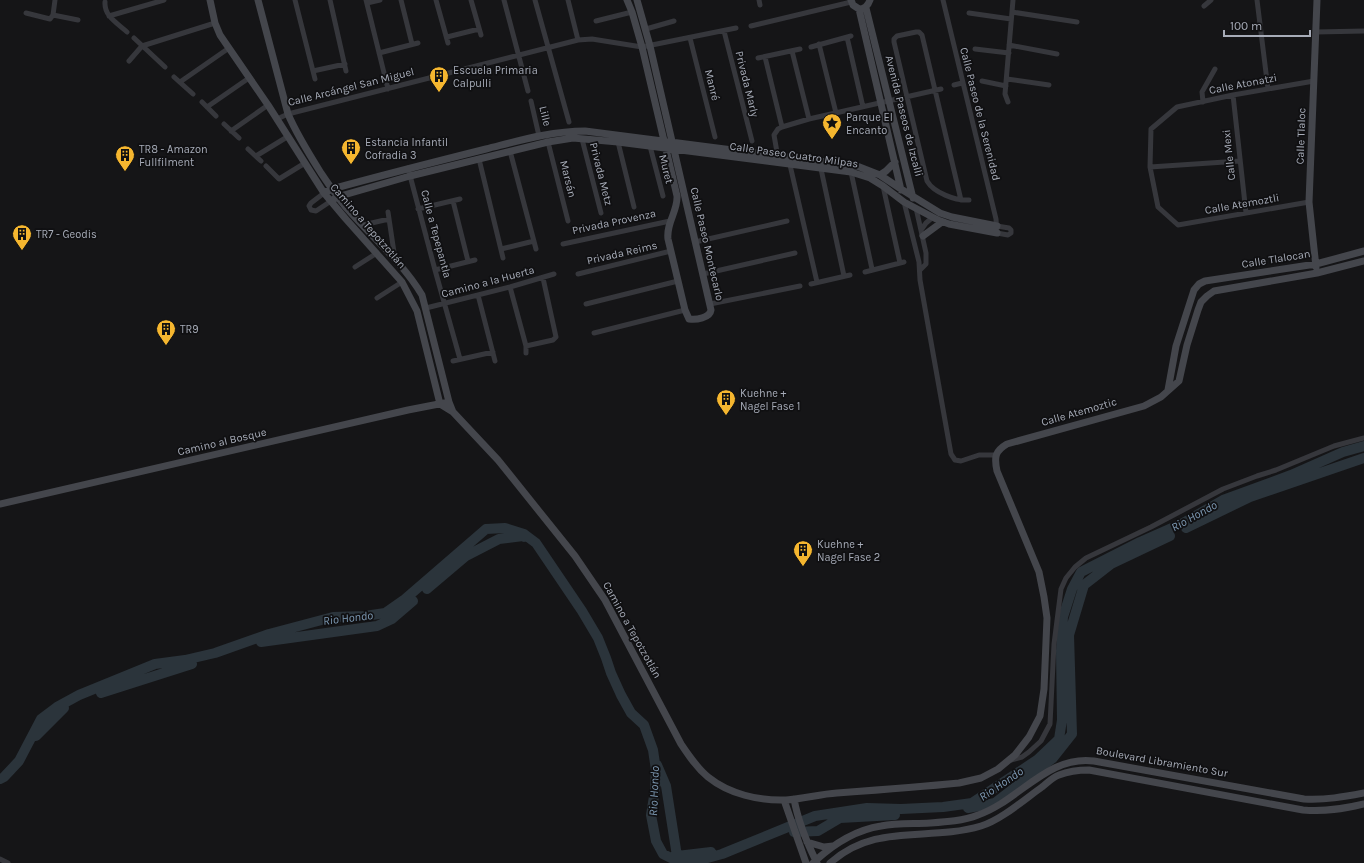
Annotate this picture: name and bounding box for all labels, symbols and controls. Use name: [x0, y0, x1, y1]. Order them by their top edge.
scale bar: [1224, 12, 1310, 38]
text: 100 m: [1230, 19, 1262, 33]
street label: Calle Paseo de la Serenidad: [957, 46, 1003, 182]
street label: Privada Marly: [733, 50, 761, 118]
street label: Avenida Paseos de Izcalli: [883, 54, 925, 178]
place label: Escuela Primaria Calpulli: [453, 64, 538, 90]
street label: Calle Arcángel San Miguel: [287, 65, 415, 109]
building icon: Escuela Primaria Calpulli: [428, 65, 450, 93]
street label: Manré: [702, 68, 722, 102]
street label: Calle Atonatzi: [1208, 71, 1278, 97]
street label: Lille: [536, 105, 554, 128]
street label: Calle Tlaloc: [1294, 107, 1308, 165]
place label: Parque El Encanto: [846, 111, 893, 137]
place icon: Parque El Encanto: [821, 112, 843, 140]
street label: Calle Mexi: [1220, 129, 1238, 181]
place label: Estancia Infantil Cofradia 3: [365, 136, 448, 162]
building icon: Estancia Infantil Cofradia 3: [340, 137, 362, 165]
street label: Calle Paseo Cuatro Milpas: [729, 140, 859, 170]
street label: Privada Metz: [587, 141, 615, 207]
place label: TR8 - Amazon Fullfilment: [139, 143, 208, 169]
building icon: TR8 - Amazon Fullfilment: [114, 144, 136, 172]
street label: Muret: [656, 153, 676, 185]
street label: Marsán: [557, 159, 579, 199]
street label: Camino a Tepotzotlán: [328, 181, 408, 271]
street label: Calle Paseo Montecarlo: [688, 186, 726, 302]
street label: Calle a Tepepantla: [418, 189, 454, 279]
street label: Calle Atemoztli: [1204, 191, 1280, 217]
street label: Privada Provenza: [571, 207, 657, 237]
building icon: TR7 - Geodis: [11, 223, 33, 251]
place label: TR7 - Geodis: [36, 228, 97, 241]
street label: Privada Reims: [586, 239, 659, 267]
street label: Calle Tlalocan: [1241, 247, 1311, 271]
street label: Camino a la Huerta: [440, 263, 536, 301]
building icon: TR9: [155, 318, 177, 346]
place label: TR9: [180, 323, 199, 336]
place label: Kuehne + Nagel Fase 1: [740, 387, 800, 413]
building icon: Kuehne + Nagel Fase 1: [715, 388, 737, 416]
street label: Calle Atemoztic: [1040, 395, 1119, 429]
street label: Camino al Bosque: [176, 425, 268, 459]
water label: Rio Hondo: [1169, 498, 1219, 534]
place label: Kuehne + Nagel Fase 2: [817, 538, 880, 564]
building icon: Kuehne + Nagel Fase 2: [792, 539, 814, 567]
street label: Camino a Tepotzotlán: [600, 579, 664, 681]
water label: Rio Hondo: [322, 608, 374, 628]
street label: Boulevard Libramiento Sur: [1095, 744, 1229, 780]
water label: Rio Hondo: [976, 764, 1026, 804]
water label: Rio Hondo: [646, 766, 662, 816]

